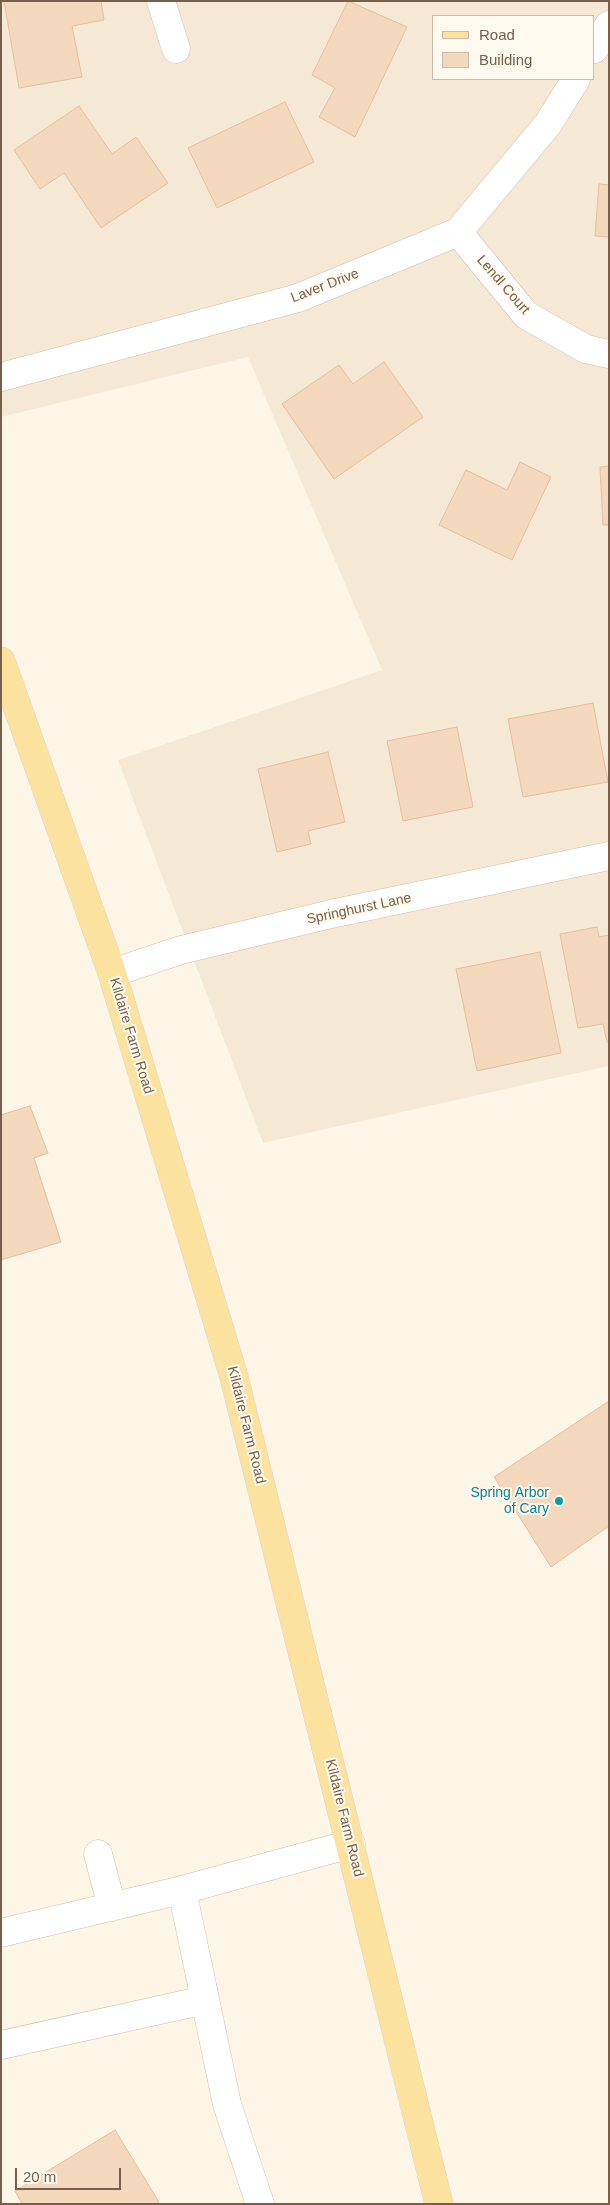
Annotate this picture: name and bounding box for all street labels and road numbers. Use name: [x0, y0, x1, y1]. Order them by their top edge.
street label: Lendl Court: [473, 252, 533, 318]
street label: Laver Drive: [289, 265, 361, 307]
street label: Springhurst Lane: [305, 890, 413, 928]
street label: Kildaire Farm Road: [105, 976, 157, 1096]
street label: Kildaire Farm Road: [223, 1364, 269, 1486]
street label: Kildaire Farm Road: [321, 1757, 367, 1879]

